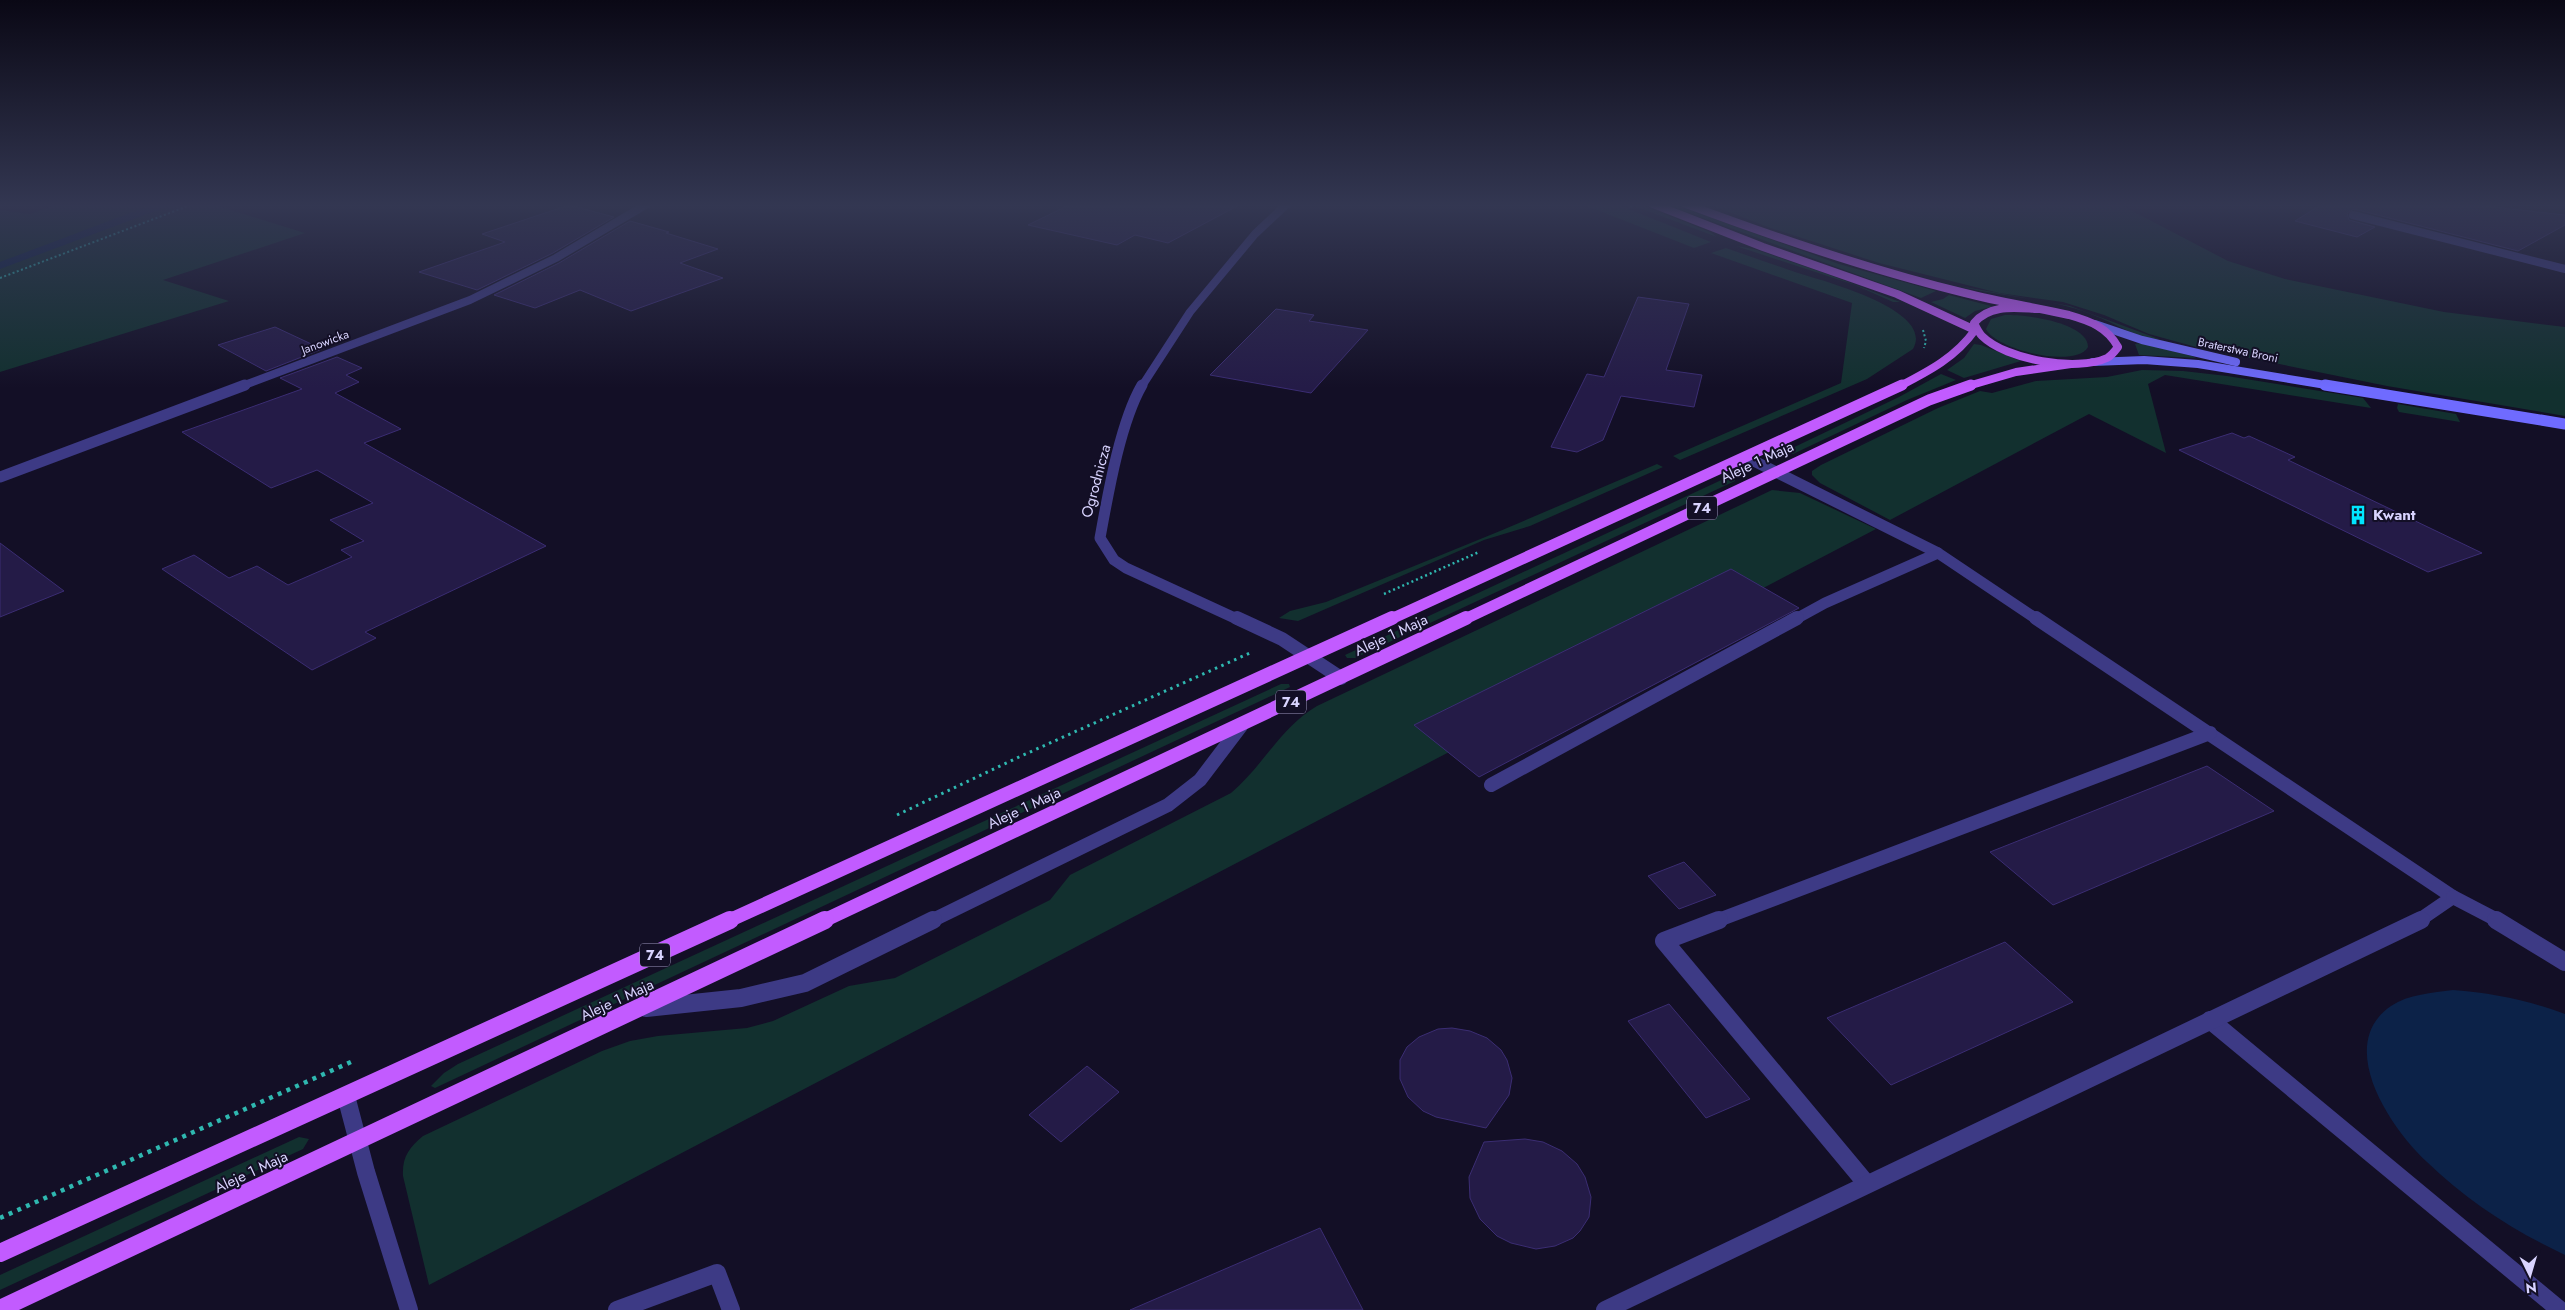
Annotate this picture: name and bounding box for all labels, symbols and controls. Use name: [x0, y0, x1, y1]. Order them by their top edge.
street label: Janowicka: [297, 325, 351, 360]
street label: Braterstwa Broni: [2196, 333, 2280, 367]
street label: Aleje 1 Maja: [1717, 435, 1797, 489]
street label: Ogrodnicza: [1076, 442, 1116, 520]
road number: 74: [1687, 496, 1717, 520]
building icon: Kwant: [2347, 504, 2369, 526]
place label: Kwant: [2373, 504, 2416, 526]
street label: Aleje 1 Maja: [1351, 608, 1431, 662]
road number: 74: [1276, 690, 1306, 714]
street label: Aleje 1 Maja: [984, 781, 1064, 835]
road number: 74: [640, 944, 670, 966]
street label: Aleje 1 Maja: [577, 973, 657, 1027]
street label: Aleje 1 Maja: [211, 1145, 291, 1199]
north arrow: [2505, 1250, 2555, 1300]
text: N: [2525, 1278, 2538, 1298]

